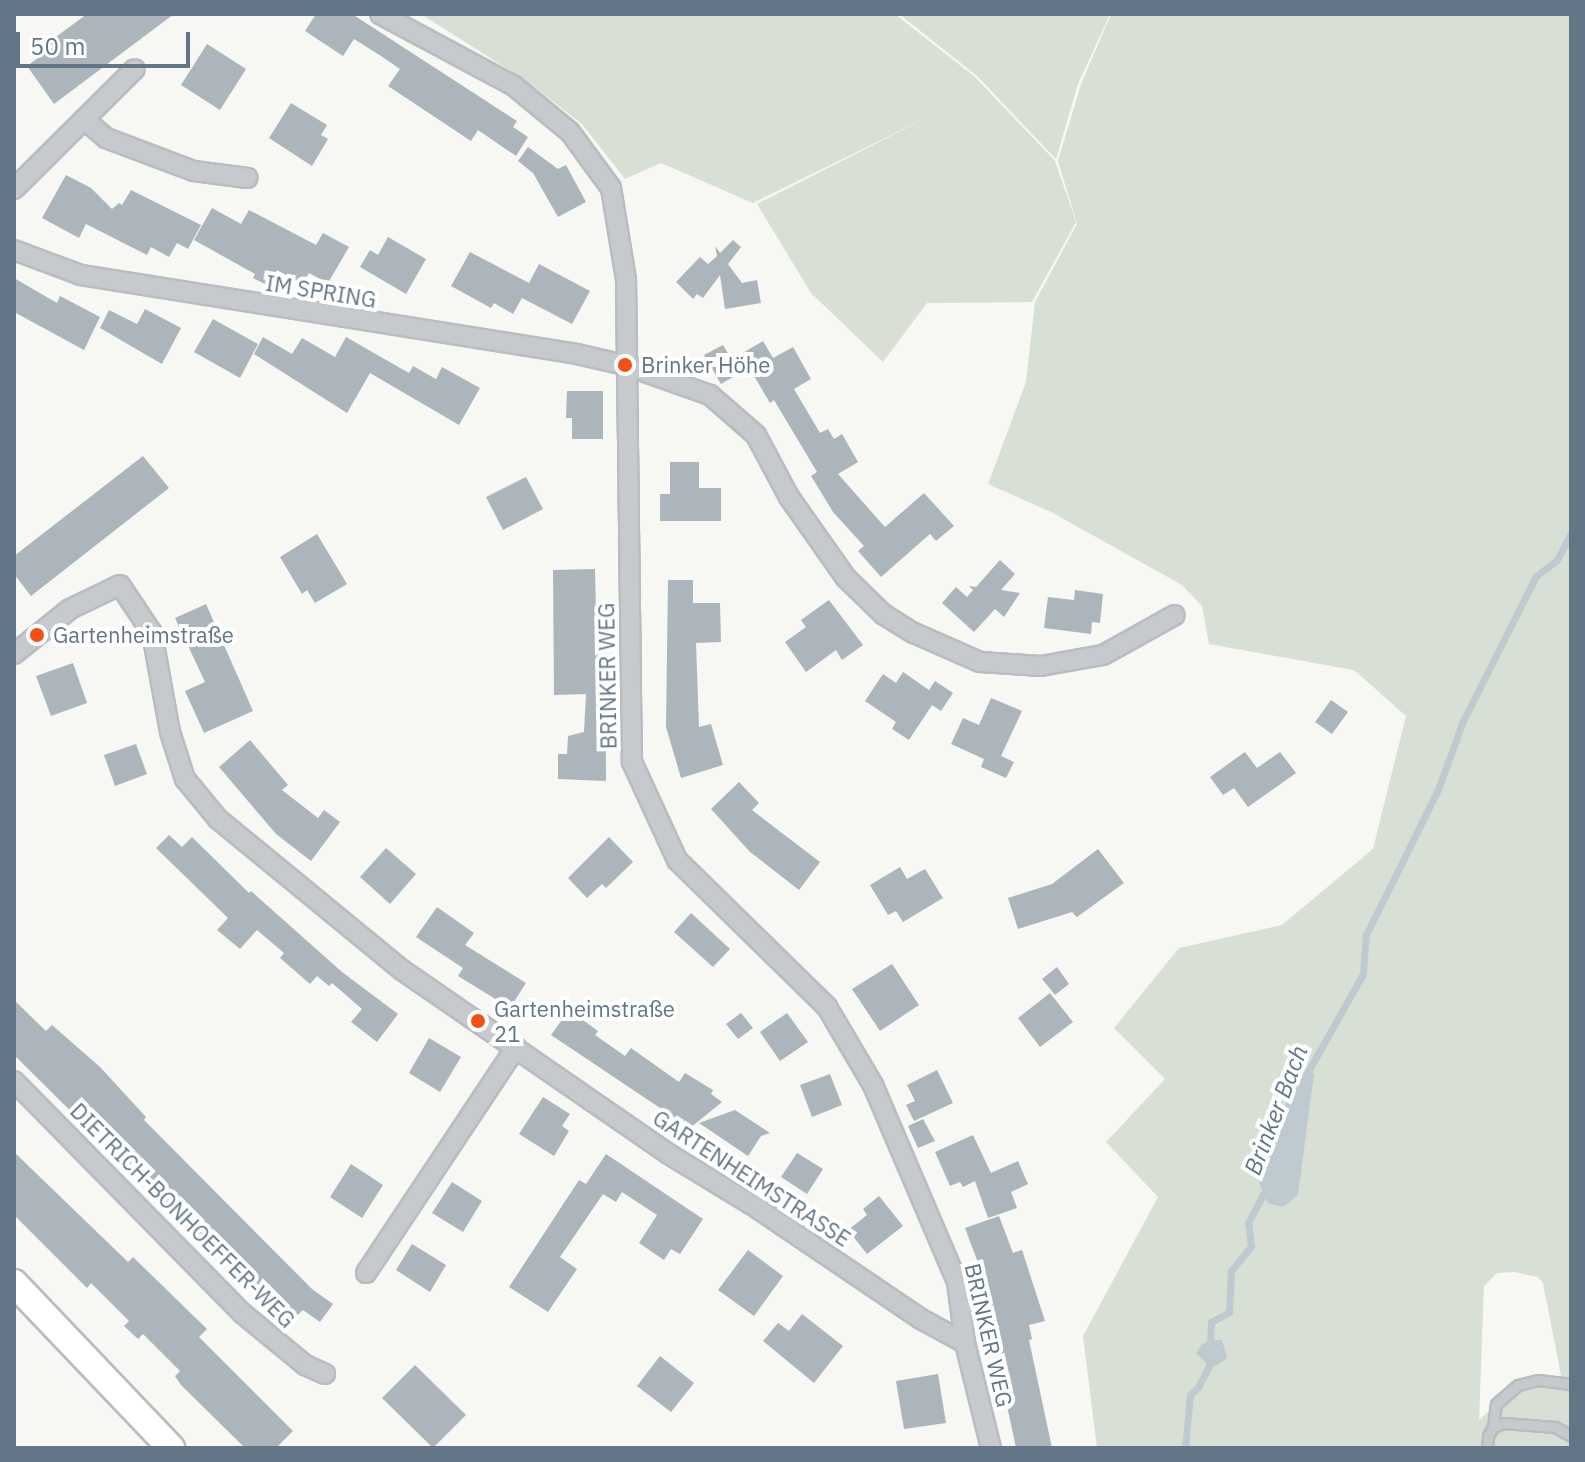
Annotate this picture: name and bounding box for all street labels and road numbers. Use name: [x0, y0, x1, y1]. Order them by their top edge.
street label: IM SPRING: [264, 269, 378, 313]
street label: BRINKER WEG: [593, 602, 621, 750]
street label: DIETRICH-BONHOEFFER-WEG: [65, 1097, 301, 1333]
street label: GARTENHEIMSTRASSE: [648, 1104, 856, 1252]
street label: BRINKER WEG: [960, 1261, 1018, 1409]

